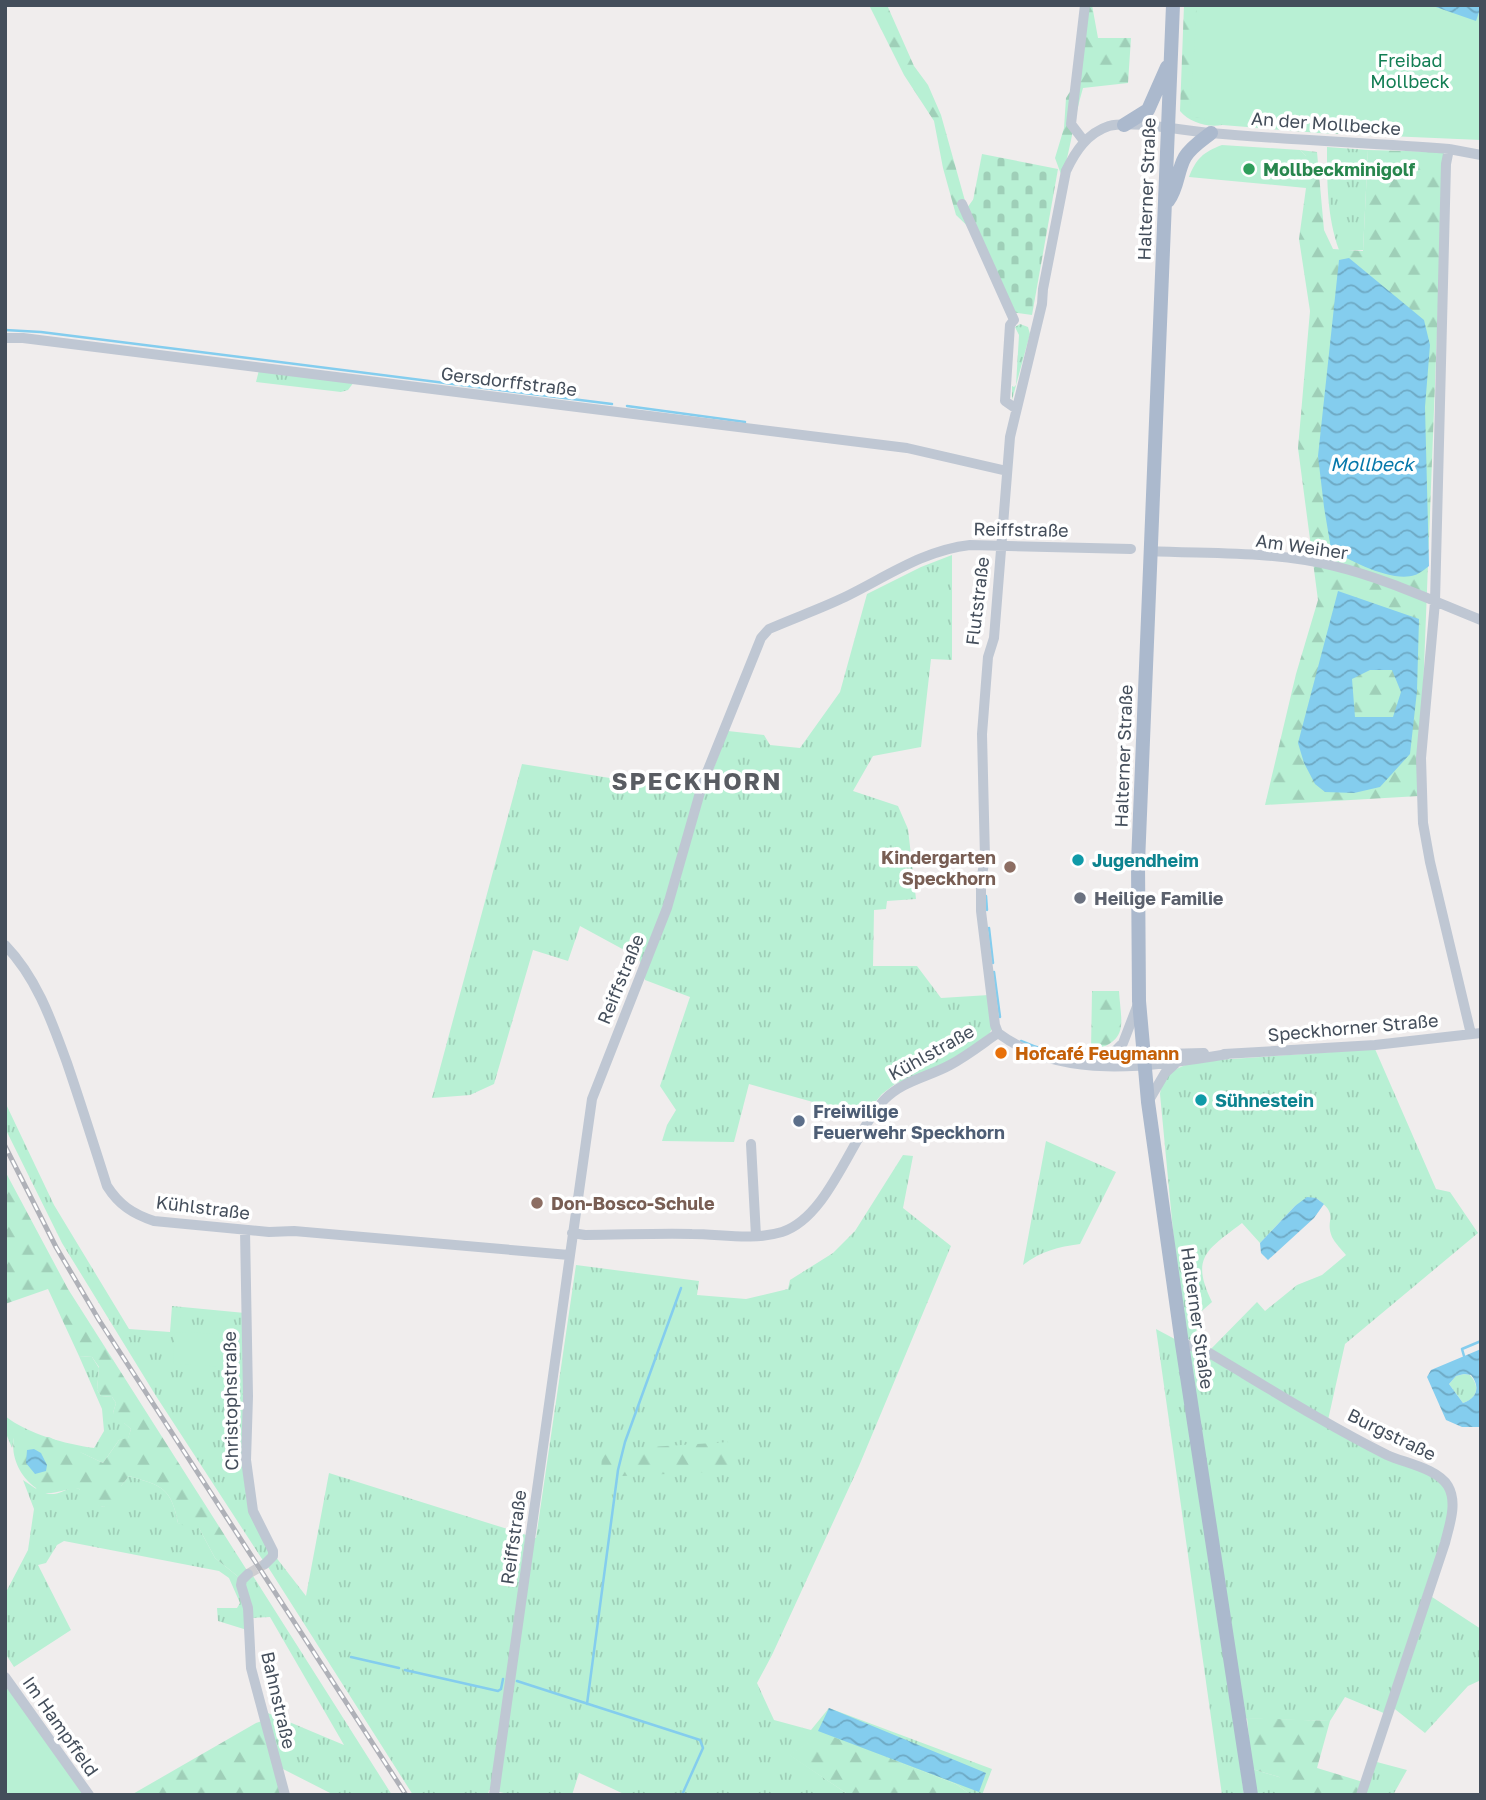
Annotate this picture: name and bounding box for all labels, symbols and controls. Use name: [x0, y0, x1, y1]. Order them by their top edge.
park label: Freibad Mollbeck: [1370, 49, 1450, 92]
street label: An der Mollbecke: [1250, 107, 1402, 139]
street label: Halterner Straße: [1133, 117, 1159, 261]
place label: Mollbeckminigolf: [1263, 158, 1415, 180]
marker: Mollbeckminigolf: [1241, 161, 1257, 177]
street label: Gersdorffstraße: [440, 362, 578, 400]
water label: Mollbeck: [1330, 452, 1416, 475]
street label: Reiffstraße: [973, 517, 1069, 541]
street label: Am Weiher: [1254, 529, 1350, 563]
street label: Flutstraße: [961, 555, 993, 647]
street label: Halterner Straße: [1110, 684, 1136, 828]
district label: SPECKHORN: [611, 766, 783, 795]
place label: Kindergarten Speckhorn: [881, 846, 996, 889]
place label: Jugendheim: [1092, 849, 1199, 871]
marker: Jugendheim: [1070, 852, 1086, 868]
marker: Kindergarten Speckhorn: [1002, 859, 1018, 875]
place label: Heilige Familie: [1094, 887, 1224, 909]
marker: Heilige Familie: [1072, 890, 1088, 906]
street label: Reiffstraße: [592, 931, 648, 1027]
street label: Speckhorner Straße: [1267, 1009, 1439, 1045]
street label: Kühlstraße: [884, 1019, 978, 1085]
place label: Hofcafé Feugmann: [1015, 1042, 1179, 1064]
marker: Hofcafé Feugmann: [993, 1045, 1009, 1061]
place label: Sühnestein: [1215, 1089, 1314, 1111]
marker: Sühnestein: [1193, 1092, 1209, 1108]
place label: Freiwilige Feuerwehr Speckhorn: [813, 1100, 1005, 1143]
marker: Freiwilige Feuerwehr Speckhorn: [791, 1113, 807, 1129]
street label: Kühlstraße: [155, 1190, 251, 1224]
place label: Don-Bosco-Schule: [551, 1192, 715, 1214]
marker: Don-Bosco-Schule: [529, 1195, 545, 1211]
street label: Halterner Straße: [1177, 1246, 1219, 1390]
street label: Christophstraße: [218, 1331, 242, 1471]
street label: Burgstraße: [1344, 1403, 1440, 1465]
street label: Reiffstraße: [495, 1488, 531, 1586]
street label: Bahnstraße: [257, 1649, 301, 1751]
street label: Im Hampffeld: [18, 1672, 104, 1780]

